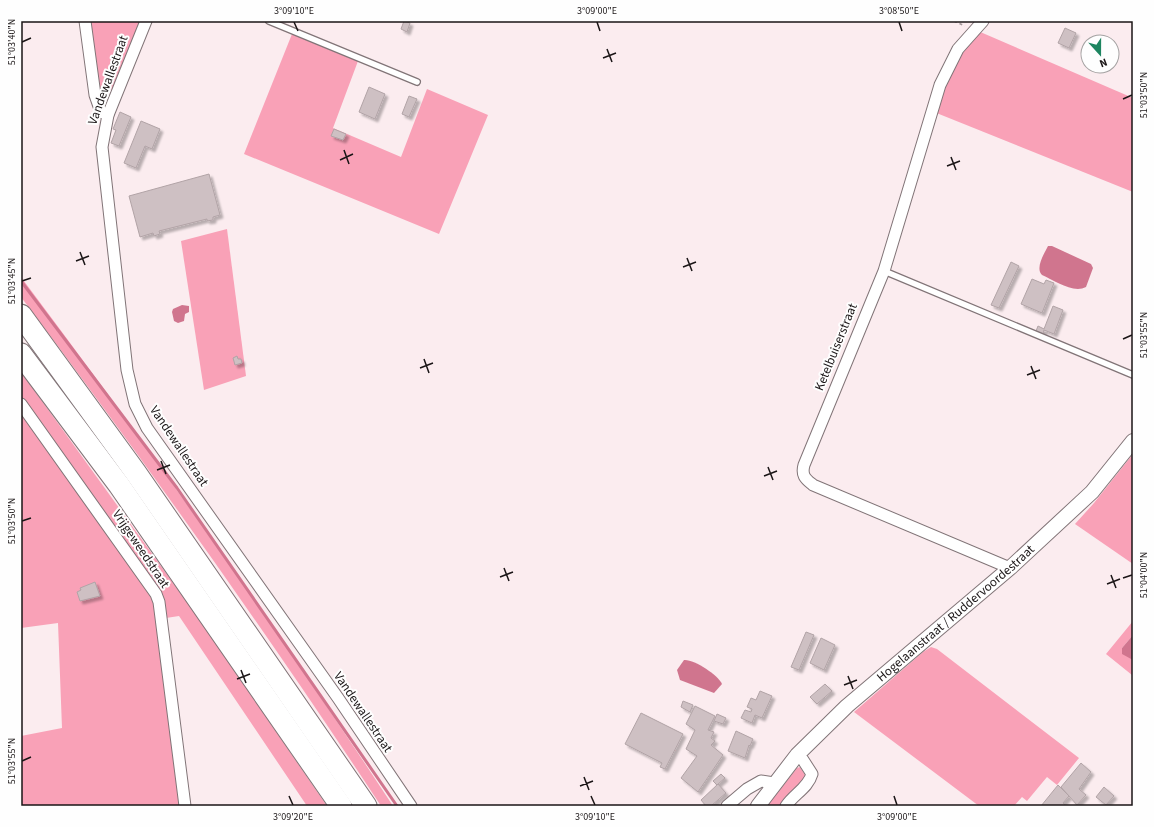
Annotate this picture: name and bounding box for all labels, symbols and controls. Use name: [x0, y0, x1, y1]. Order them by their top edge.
text: 3°09'10"E: [274, 4, 314, 18]
text: 3°09'00"E: [577, 4, 617, 18]
text: 3°08'50"E: [879, 4, 919, 18]
text: 51°03'40"N: [5, 19, 19, 65]
street label: Vandewallestraat: [84, 32, 133, 127]
north arrow: [1080, 34, 1120, 74]
text: N: [1097, 55, 1110, 71]
text: 51°03'50"N: [1137, 72, 1151, 118]
text: 51°03'45"N: [5, 258, 19, 304]
street label: Ketelbuiserstraat: [810, 300, 862, 393]
text: 51°03'55"N: [1137, 312, 1151, 358]
street label: Vandewallestraat: [145, 402, 213, 490]
text: 51°03'50"N: [5, 498, 19, 544]
street label: Vrijgeweedstraat: [108, 506, 174, 592]
street label: Hogelaanstraat / Ruddervoordestraat: [873, 540, 1039, 686]
text: 51°04'00"N: [1137, 552, 1151, 598]
street label: Vandewallestraat: [329, 668, 397, 756]
text: 51°03'55"N: [5, 738, 19, 784]
text: 3°09'20"E: [273, 810, 313, 824]
text: 3°09'10"E: [575, 810, 615, 824]
text: 3°09'00"E: [877, 810, 917, 824]

